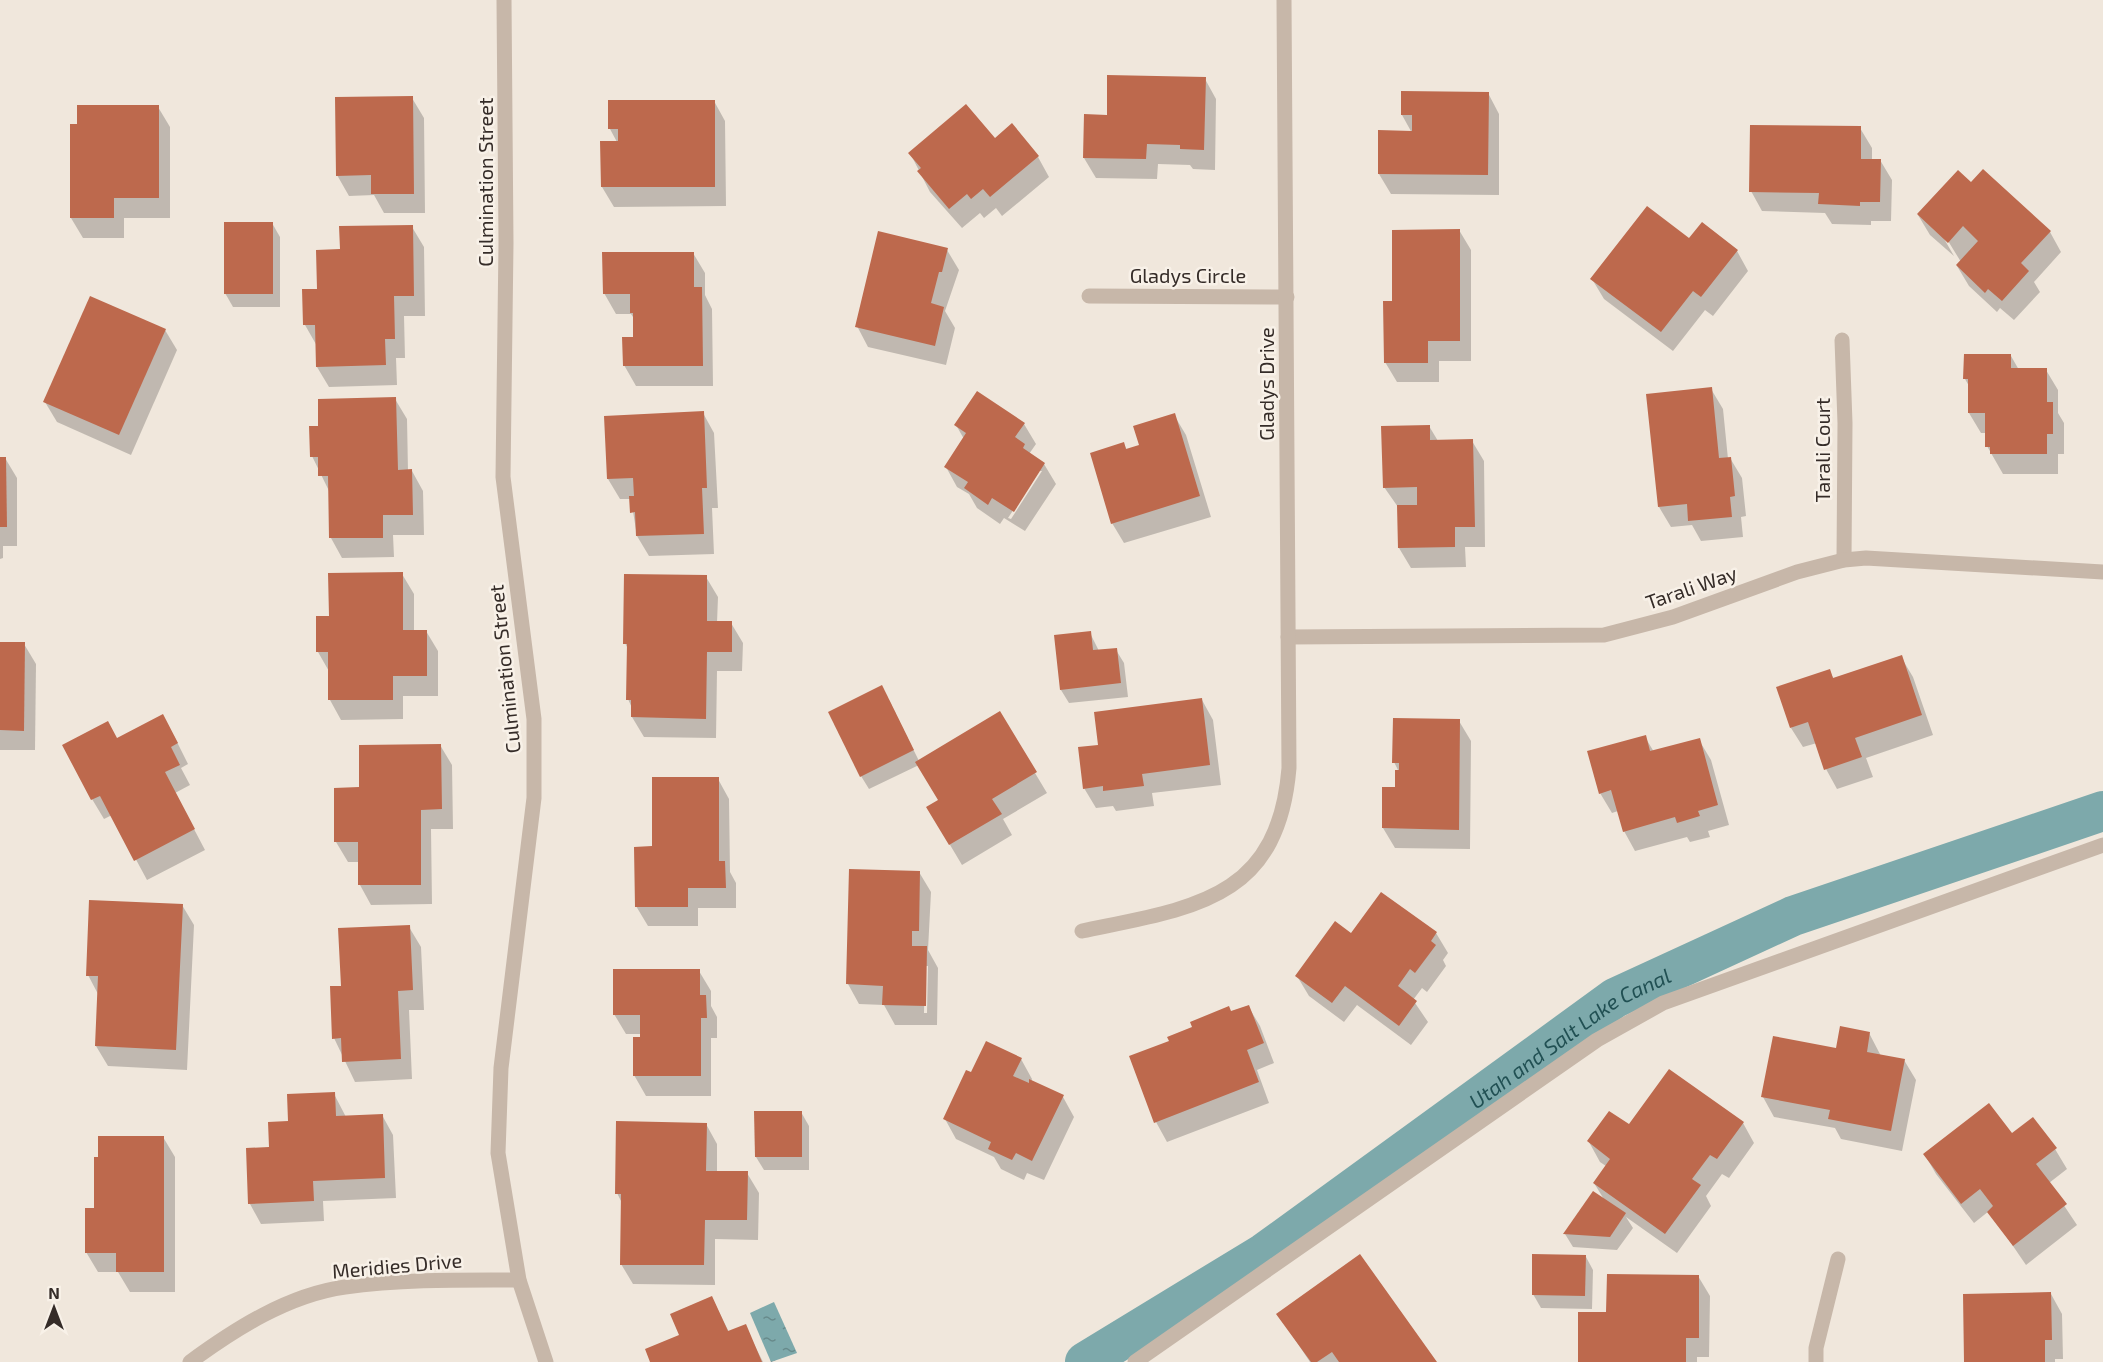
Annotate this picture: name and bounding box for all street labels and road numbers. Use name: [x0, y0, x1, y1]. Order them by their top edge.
street label: Culmination Street: [473, 97, 497, 267]
street label: Gladys Circle: [1130, 263, 1246, 287]
street label: Gladys Drive: [1254, 327, 1278, 441]
street label: Tarali Court: [1810, 397, 1834, 502]
street label: Tarali Way: [1642, 560, 1740, 614]
street label: Culmination Street: [483, 583, 525, 755]
street label: Meridies Drive: [331, 1247, 463, 1283]

